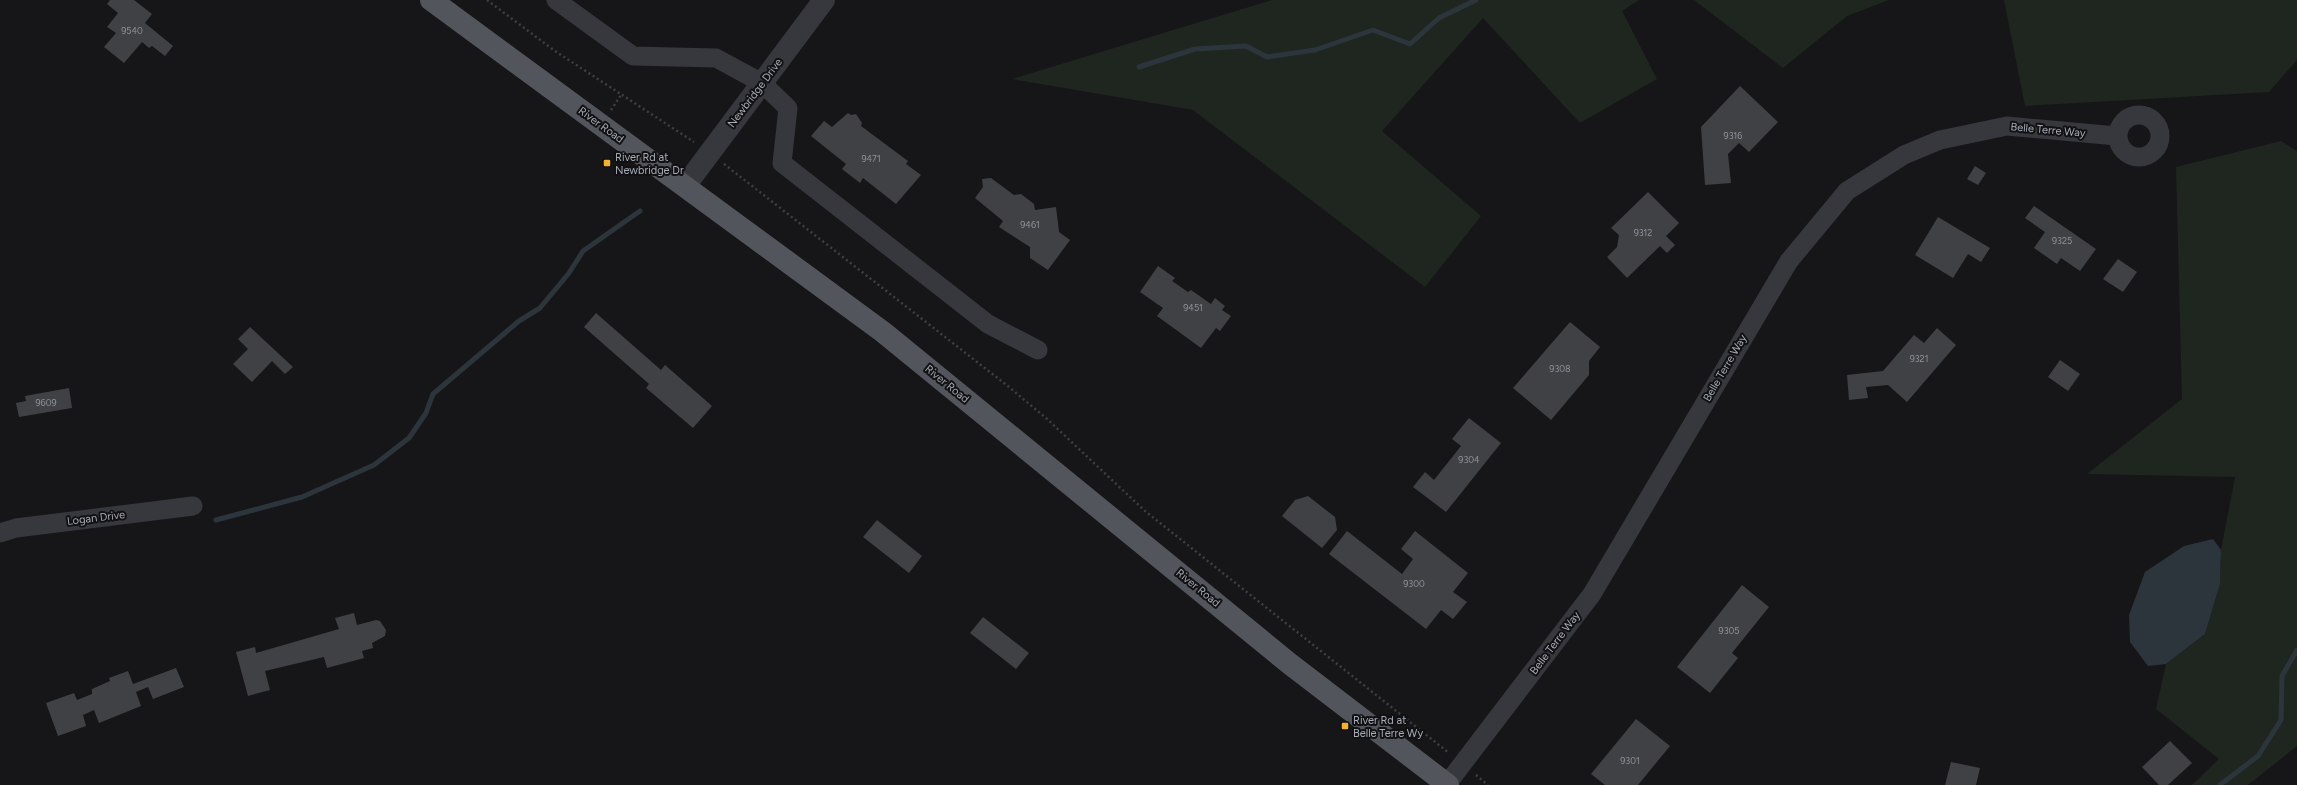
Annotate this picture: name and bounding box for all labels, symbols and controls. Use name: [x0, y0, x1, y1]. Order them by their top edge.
house number: 9540: [121, 25, 143, 36]
street label: Newbridge Drive: [725, 56, 785, 130]
street label: River Road: [576, 104, 626, 146]
street label: Belle Terre Way: [2010, 120, 2086, 140]
house number: 9316: [1724, 130, 1742, 141]
place label: River Rd at Newbridge Dr: [615, 151, 684, 177]
house number: 9471: [861, 153, 881, 164]
marker: River Rd at Newbridge Dr: [602, 158, 612, 168]
house number: 9461: [1020, 219, 1040, 230]
house number: 9312: [1634, 227, 1652, 238]
house number: 9325: [2052, 235, 2072, 246]
house number: 9451: [1183, 302, 1203, 313]
street label: Belle Terre Way: [1701, 332, 1750, 404]
house number: 9321: [1910, 353, 1928, 364]
street label: River Road: [922, 362, 972, 406]
house number: 9308: [1549, 363, 1571, 374]
house number: 9609: [35, 397, 57, 408]
house number: 9304: [1458, 454, 1480, 465]
street label: Logan Drive: [66, 508, 126, 528]
street label: River Road: [1173, 566, 1223, 610]
house number: 9300: [1403, 578, 1425, 589]
street label: Belle Terre Way: [1527, 609, 1583, 677]
house number: 9305: [1719, 625, 1739, 636]
place label: River Rd at Belle Terre Wy: [1353, 714, 1423, 740]
marker: River Rd at Belle Terre Wy: [1340, 721, 1350, 731]
house number: 9301: [1620, 755, 1640, 766]

